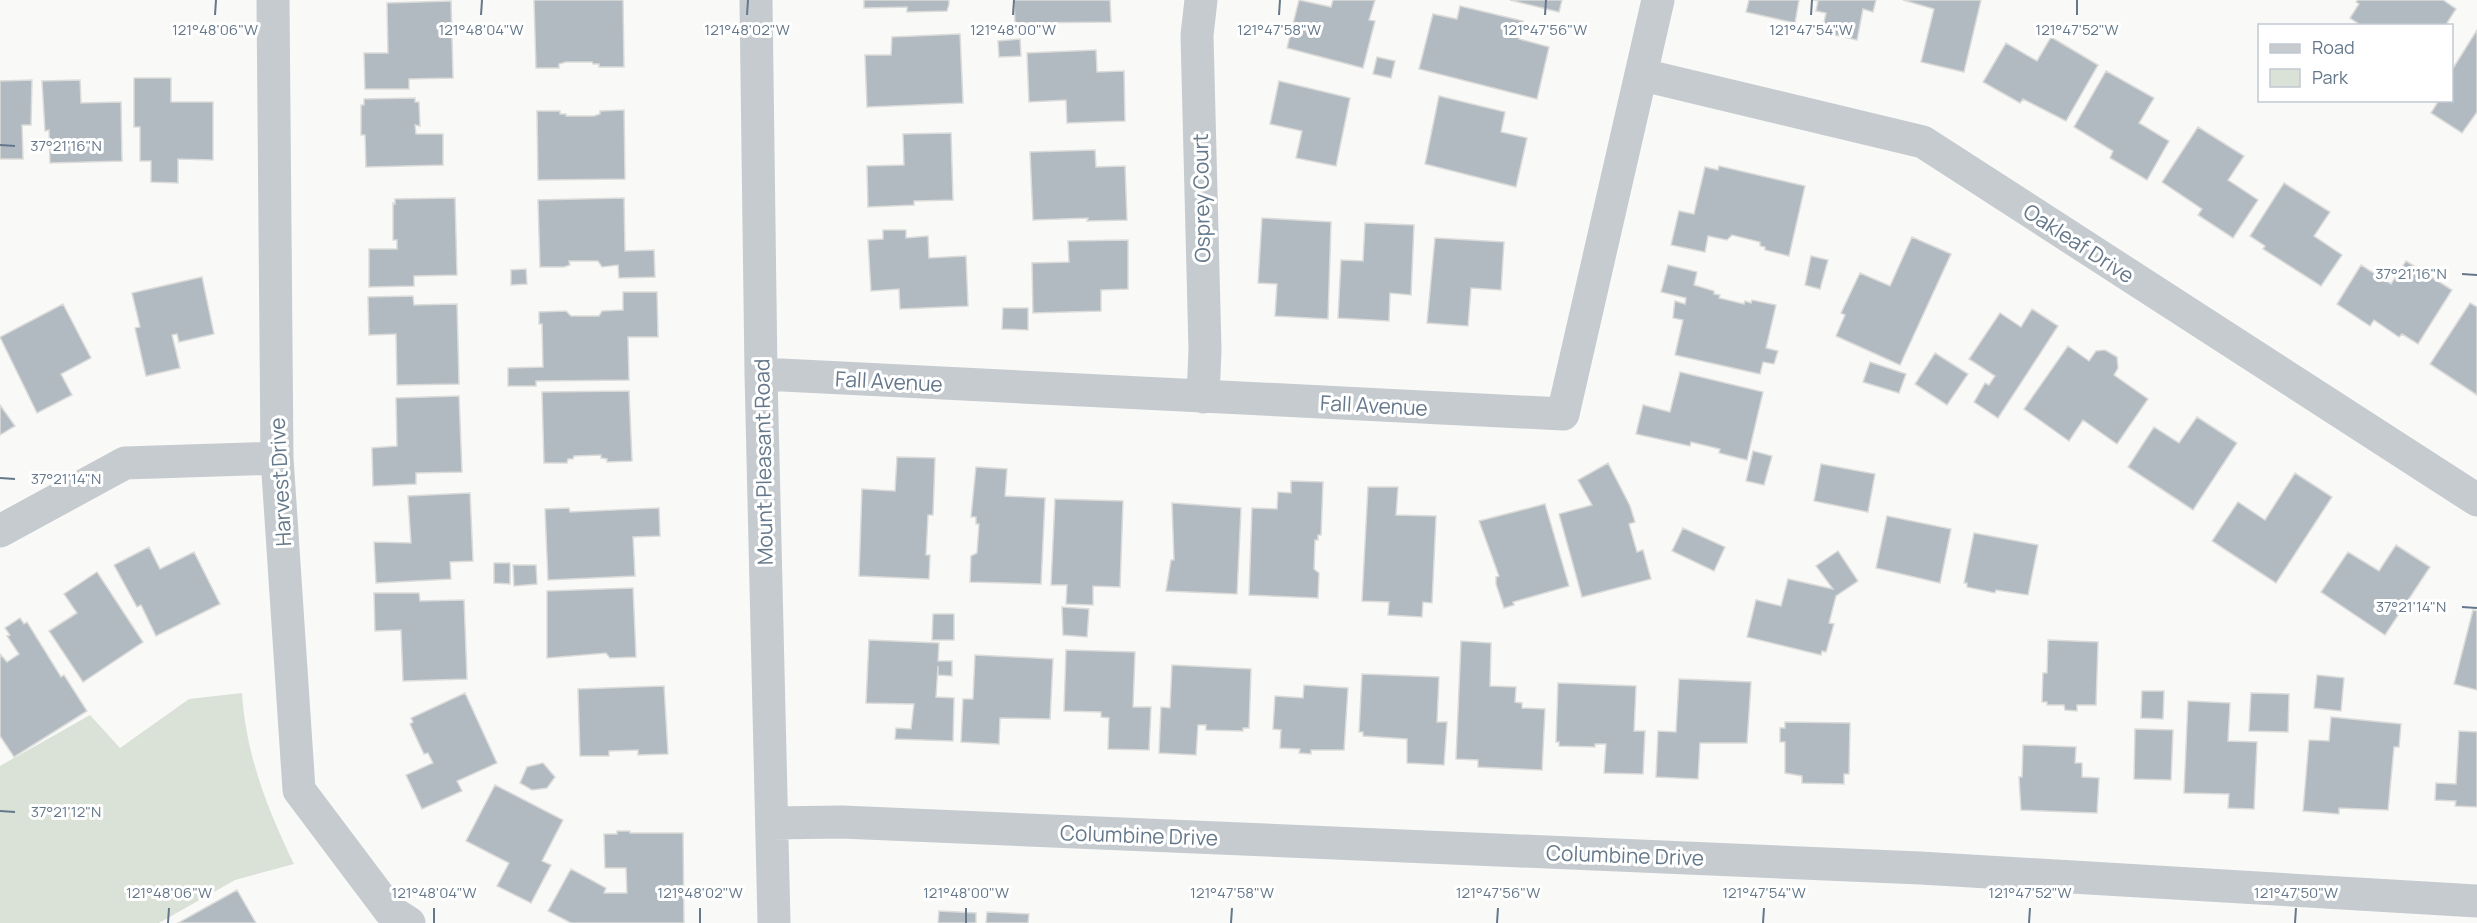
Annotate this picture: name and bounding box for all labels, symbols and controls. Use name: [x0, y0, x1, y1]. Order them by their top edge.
text: 121°48'06"W: [172, 19, 258, 40]
text: 121°48'04"W: [438, 19, 524, 40]
text: 121°48'02"W: [704, 19, 790, 40]
text: 121°48'00"W: [970, 19, 1056, 40]
text: 121°47'58"W: [1237, 19, 1321, 40]
text: 121°47'56"W: [1503, 19, 1587, 40]
text: 121°47'54"W: [1769, 19, 1853, 40]
text: 121°47'52"W: [2035, 19, 2119, 40]
legend: [2258, 24, 2453, 102]
text: Road: [2312, 35, 2355, 59]
text: Park: [2312, 65, 2349, 89]
street label: Osprey Court: [1186, 133, 1216, 263]
text: 37°21'16"N: [30, 135, 102, 156]
street label: Oakleaf Drive: [2018, 197, 2140, 289]
text: 37°21'16"N: [2375, 263, 2447, 284]
street label: Mount Pleasant Road: [747, 359, 779, 565]
street label: Fall Avenue: [834, 364, 944, 398]
street label: Fall Avenue: [1319, 388, 1429, 422]
street label: Harvest Drive: [263, 417, 297, 547]
text: 37°21'14"N: [31, 468, 101, 489]
text: 37°21'14"N: [2376, 596, 2446, 617]
text: 37°21'12"N: [31, 801, 101, 822]
street label: Columbine Drive: [1060, 818, 1218, 852]
street label: Columbine Drive: [1546, 838, 1704, 872]
text: 121°48'06"W: [126, 882, 212, 903]
text: 121°48'04"W: [391, 882, 477, 903]
text: 121°48'02"W: [657, 882, 743, 903]
text: 121°48'00"W: [923, 882, 1009, 903]
text: 121°47'58"W: [1190, 882, 1274, 903]
text: 121°47'56"W: [1456, 882, 1540, 903]
text: 121°47'54"W: [1722, 882, 1806, 903]
text: 121°47'52"W: [1988, 882, 2072, 903]
text: 121°47'50"W: [2254, 882, 2338, 903]

